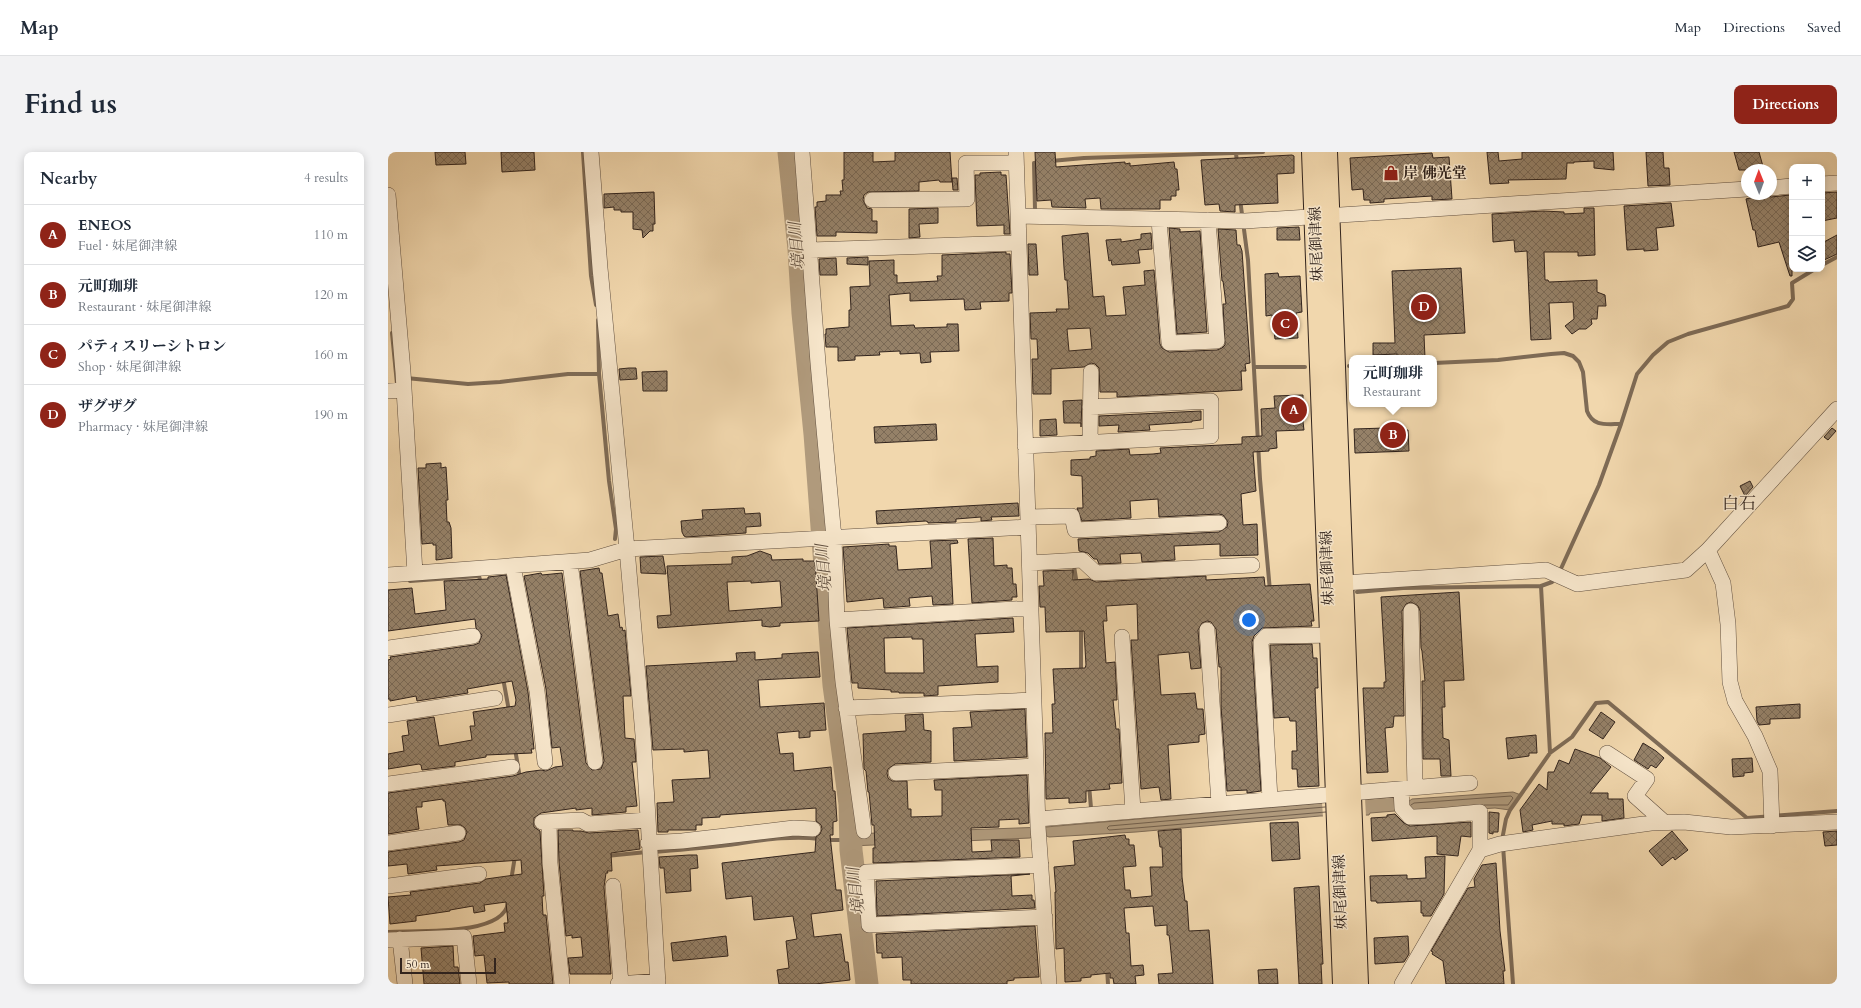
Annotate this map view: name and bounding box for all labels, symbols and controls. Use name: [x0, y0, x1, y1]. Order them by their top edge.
text: Map: [20, 15, 59, 41]
text: Map: [1675, 18, 1701, 37]
text: Directions: [1723, 18, 1785, 37]
text: Saved: [1807, 18, 1841, 37]
text: Find us: [24, 85, 117, 123]
button: Directions: [1734, 85, 1837, 124]
place label: 岸 佛光堂: [1403, 163, 1467, 183]
shop icon: 岸 佛光堂: [1382, 164, 1400, 182]
north arrow: [1741, 164, 1777, 200]
map controls: [1789, 164, 1825, 272]
button: +: [1789, 164, 1825, 200]
text: Nearby: [40, 167, 97, 190]
text: 4 results: [304, 169, 348, 187]
button: −: [1789, 200, 1825, 236]
street label: 妹尾御津線: [1305, 206, 1327, 282]
text: ENEOS: [78, 215, 132, 235]
water label: 境目川: [784, 219, 810, 271]
text: A: [48, 226, 58, 244]
text: 110 m: [314, 226, 348, 244]
button: layers: [1789, 236, 1825, 272]
text: Fuel · 妹尾御津線: [78, 237, 177, 255]
text: 元町珈琲: [78, 276, 138, 296]
text: B: [48, 286, 58, 304]
text: 120 m: [314, 286, 348, 304]
pin: D: [1411, 292, 1437, 322]
text: Restaurant · 妹尾御津線: [78, 298, 211, 316]
pin: C: [1272, 309, 1298, 339]
text: パティスリーシトロン: [78, 336, 227, 356]
text: C: [48, 346, 58, 364]
text: 160 m: [314, 346, 348, 364]
popup: [1349, 355, 1437, 407]
text: Shop · 妹尾御津線: [78, 358, 181, 376]
text: 元町珈琲: [1363, 363, 1423, 383]
text: Restaurant: [1363, 383, 1421, 401]
pin: A: [1281, 395, 1307, 425]
text: ザグザグ: [78, 396, 137, 416]
text: D: [47, 406, 59, 424]
text: 190 m: [314, 406, 348, 424]
text: Pharmacy · 妹尾御津線: [78, 418, 208, 436]
pin: B: [1380, 420, 1406, 450]
district label: 白石: [1722, 492, 1756, 515]
street label: 妹尾御津線: [1316, 530, 1338, 606]
water label: 境目川: [811, 541, 837, 593]
your location: [1239, 610, 1259, 630]
street label: 妹尾御津線: [1329, 854, 1351, 930]
water label: 境目川: [842, 864, 870, 916]
scale bar: [400, 956, 496, 975]
text: 50 m: [406, 957, 430, 972]

